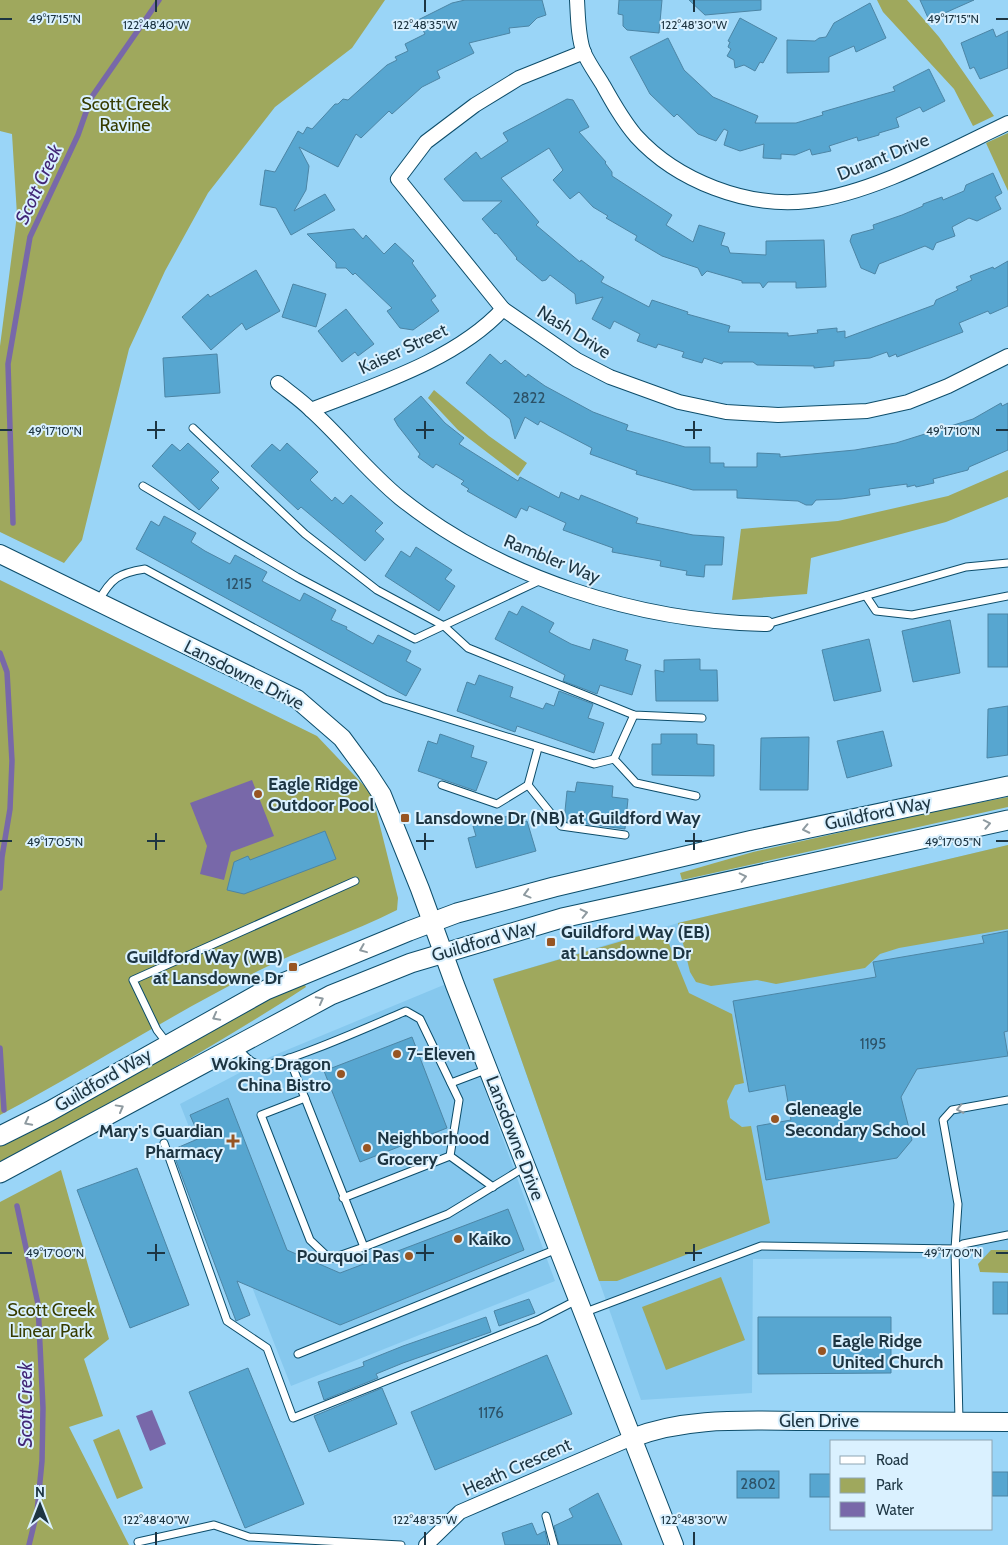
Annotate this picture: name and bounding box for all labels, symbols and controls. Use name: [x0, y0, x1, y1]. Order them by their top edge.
text: 49°17'15"N: [29, 11, 81, 26]
text: 49°17'15"N: [927, 11, 979, 26]
text: 122°48'40"W: [123, 17, 190, 32]
text: 122°48'35"W: [393, 17, 458, 32]
text: 122°48'30"W: [661, 17, 728, 32]
park label: Scott Creek Ravine: [81, 93, 170, 136]
street label: Durant Drive: [834, 129, 932, 185]
water label: Scott Creek: [10, 140, 67, 228]
street label: Nash Drive: [533, 301, 615, 363]
street label: Kaiser Street: [355, 319, 451, 379]
house number: 2822: [513, 389, 545, 407]
text: 49°17'10"N: [28, 423, 82, 438]
text: 49°17'10"N: [926, 423, 980, 438]
street label: Rambler Way: [501, 530, 603, 588]
house number: 1215: [226, 575, 252, 593]
street label: Lansdowne Drive: [180, 635, 308, 715]
place label: Eagle Ridge Outdoor Pool: [268, 773, 375, 816]
marker: Eagle Ridge Outdoor Pool: [252, 788, 264, 800]
street label: Guildford Way: [823, 791, 933, 835]
place label: Lansdowne Dr (NB) at Guildford Way: [415, 807, 701, 829]
marker: Lansdowne Dr (NB) at Guildford Way: [399, 812, 411, 824]
one-way arrow: [983, 819, 991, 830]
one-way arrow: [802, 823, 811, 834]
text: 49°17'05"N: [27, 834, 83, 849]
text: 49°17'05"N: [925, 834, 981, 849]
one-way arrow: [738, 872, 747, 883]
one-way arrow: [522, 888, 531, 899]
one-way arrow: [580, 908, 589, 919]
street label: Guildford Way: [429, 916, 539, 966]
place label: Guildford Way (EB) at Lansdowne Dr: [561, 921, 710, 964]
marker: Guildford Way (EB) at Lansdowne Dr: [545, 936, 557, 948]
one-way arrow: [360, 943, 368, 953]
place label: Guildford Way (WB) at Lansdowne Dr: [127, 946, 283, 989]
marker: Guildford Way (WB) at Lansdowne Dr: [287, 961, 299, 973]
one-way arrow: [315, 997, 324, 1007]
one-way arrow: [212, 1011, 221, 1021]
house number: 1195: [860, 1035, 886, 1053]
street label: Guildford Way: [51, 1043, 155, 1117]
place label: 7-Eleven: [407, 1043, 475, 1065]
marker: 7-Eleven: [391, 1048, 403, 1060]
place label: Woking Dragon China Bistro: [211, 1053, 331, 1096]
marker: Woking Dragon China Bistro: [335, 1068, 347, 1080]
street label: Lansdowne Drive: [481, 1073, 549, 1203]
place label: Gleneagle Secondary School: [785, 1098, 926, 1141]
one-way arrow: [956, 1103, 965, 1114]
one-way arrow: [114, 1104, 123, 1114]
marker: Gleneagle Secondary School: [769, 1113, 781, 1125]
one-way arrow: [24, 1116, 33, 1126]
place label: Mary's Guardian Pharmacy: [99, 1120, 223, 1163]
place label: Neighborhood Grocery: [377, 1127, 489, 1170]
marker: Mary's Guardian Pharmacy: [227, 1135, 239, 1147]
marker: Neighborhood Grocery: [361, 1142, 373, 1154]
place label: Kaiko: [468, 1228, 511, 1250]
marker: Kaiko: [452, 1233, 464, 1245]
text: 49°17'00"N: [26, 1245, 84, 1260]
place label: Pourquoi Pas: [297, 1245, 399, 1267]
text: 49°17'00"N: [924, 1245, 982, 1260]
marker: Pourquoi Pas: [403, 1250, 415, 1262]
park label: Scott Creek Linear Park: [7, 1299, 96, 1342]
place label: Eagle Ridge United Church: [832, 1330, 943, 1373]
marker: Eagle Ridge United Church: [816, 1345, 828, 1357]
water label: Scott Creek: [14, 1362, 37, 1448]
house number: 1176: [478, 1404, 504, 1422]
street label: Glen Drive: [779, 1410, 859, 1432]
street label: Heath Crescent: [459, 1433, 575, 1501]
legend: [830, 1440, 993, 1530]
text: Road: [876, 1451, 909, 1469]
house number: 2802: [740, 1475, 776, 1493]
text: Park: [876, 1476, 903, 1494]
north arrow: [15, 1480, 65, 1530]
text: N: [35, 1483, 45, 1501]
text: Water: [876, 1501, 914, 1519]
text: 122°48'40"W: [123, 1512, 190, 1527]
text: 122°48'35"W: [393, 1512, 458, 1527]
text: 122°48'30"W: [661, 1512, 728, 1527]

